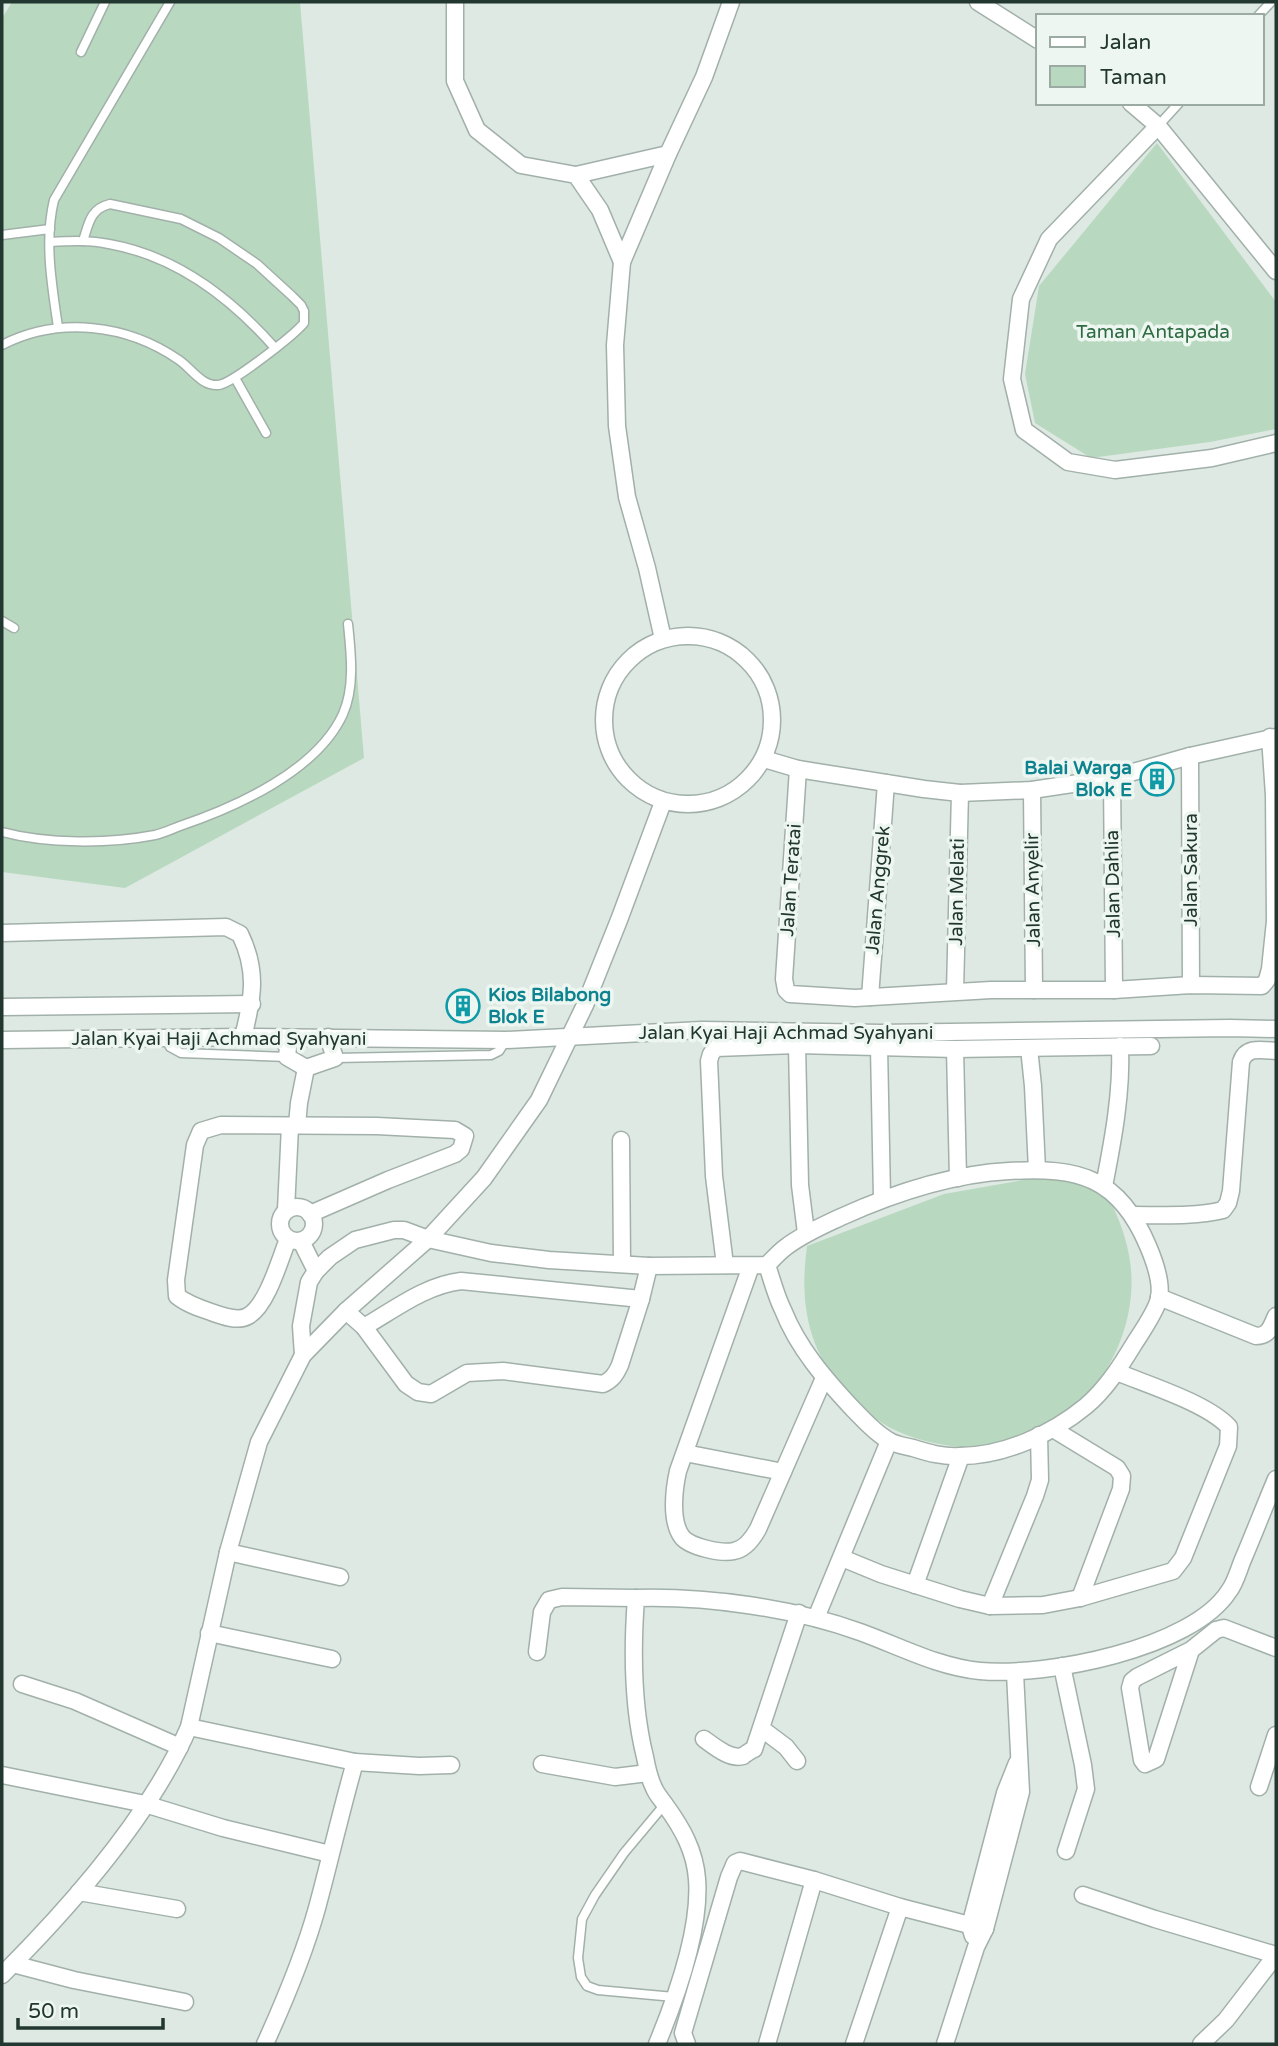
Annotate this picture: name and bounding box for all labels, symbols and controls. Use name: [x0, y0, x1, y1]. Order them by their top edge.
legend: [1036, 14, 1264, 105]
text: Jalan: [1100, 30, 1151, 55]
text: Taman: [1100, 65, 1167, 90]
park label: Taman Antapada: [1076, 321, 1230, 343]
place label: Balai Warga Blok E: [1024, 757, 1132, 801]
building icon: Balai Warga Blok E: [1138, 760, 1176, 798]
street label: Jalan Sakura: [1180, 813, 1202, 927]
street label: Jalan Teratai: [776, 823, 806, 937]
street label: Jalan Anggrek: [861, 825, 895, 955]
street label: Jalan Dahlia: [1101, 830, 1125, 938]
street label: Jalan Anyelir: [1021, 832, 1045, 947]
street label: Jalan Melati: [945, 838, 969, 946]
place label: Kios Bilabong Blok E: [488, 984, 611, 1028]
building icon: Kios Bilabong Blok E: [444, 987, 482, 1025]
street label: Jalan Kyai Haji Achmad Syahyani: [638, 1022, 934, 1044]
street label: Jalan Kyai Haji Achmad Syahyani: [71, 1028, 367, 1050]
scale bar: [18, 1986, 163, 2030]
text: 50 m: [28, 1999, 79, 2024]

